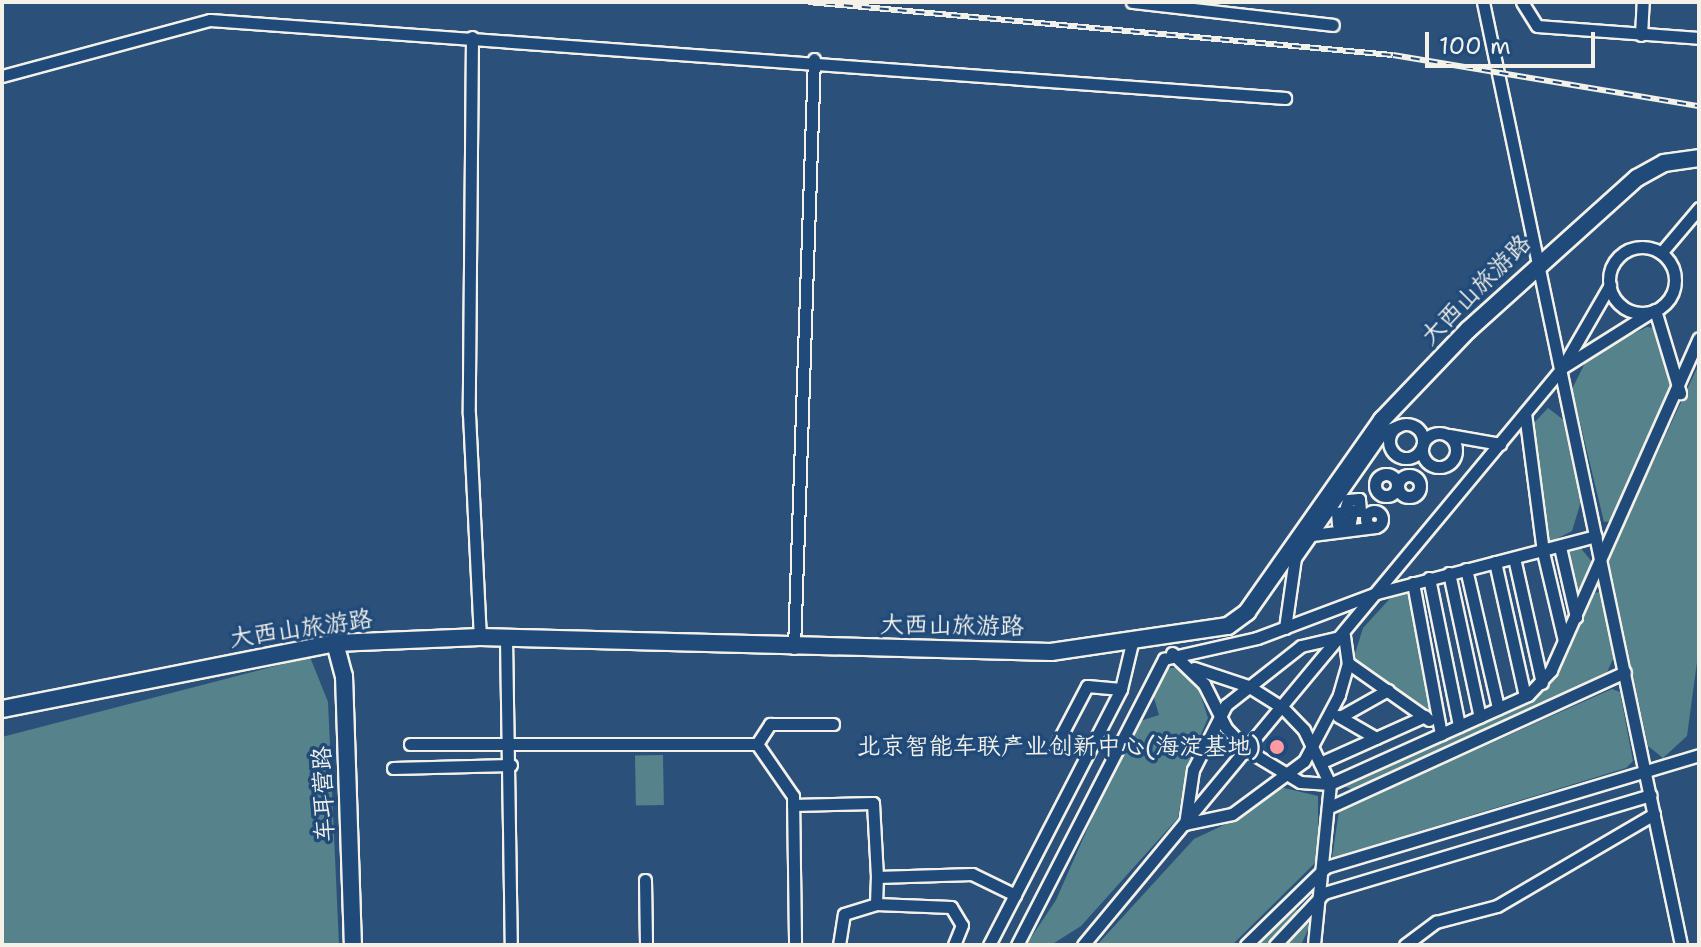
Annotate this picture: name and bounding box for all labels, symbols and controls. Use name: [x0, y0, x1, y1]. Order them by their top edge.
scale bar: [1429, 16, 1599, 66]
text: 100 m: [1439, 30, 1511, 62]
street label: 大西山旅游路: [1415, 229, 1537, 351]
street label: 大西山旅游路: [228, 605, 374, 653]
street label: 大西山旅游路: [880, 610, 1024, 642]
place label: 北京智能车联产业创新中心(海淀基地): [857, 733, 1261, 761]
marker: 北京智能车联产业创新中心(海淀基地): [1268, 738, 1286, 756]
street label: 车耳营路: [308, 746, 340, 842]

